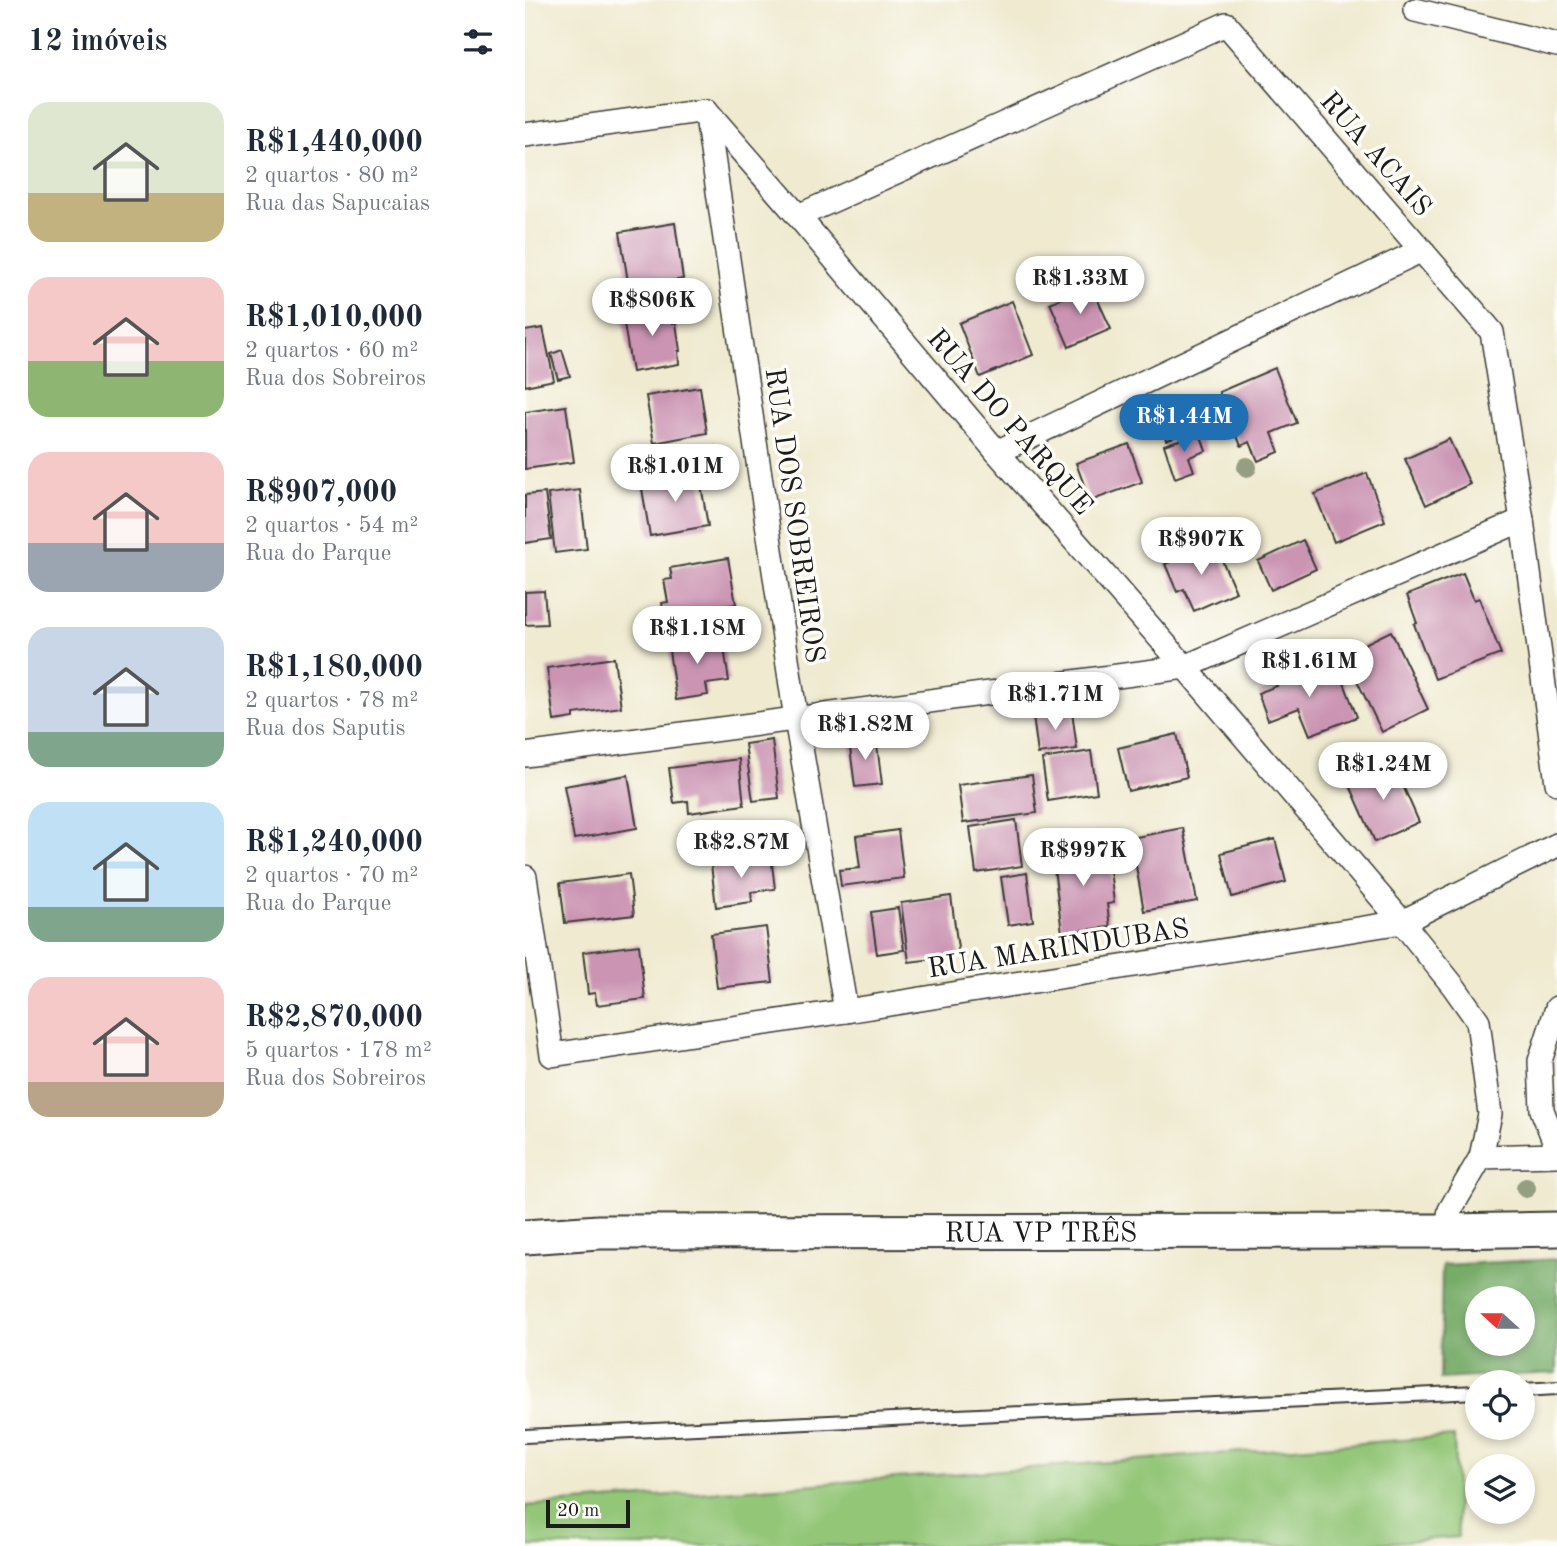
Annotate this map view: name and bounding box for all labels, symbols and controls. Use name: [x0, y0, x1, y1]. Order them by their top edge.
icon: filters: [459, 23, 497, 61]
text: 12 imóveis: [28, 27, 167, 57]
street label: RUA ACAIS: [1313, 87, 1436, 222]
text: R$1,440,000: [245, 128, 423, 158]
icon: home: [84, 130, 168, 214]
text: 2 quartos · 80 m²: [245, 164, 418, 187]
text: Rua das Sapucaias: [245, 192, 430, 215]
pin: R$1.33M: [1015, 256, 1145, 316]
text: R$1.33M: [1031, 267, 1129, 290]
pin: R$806K: [595, 278, 709, 338]
text: R$806K: [608, 289, 696, 312]
text: R$1,010,000: [245, 303, 423, 333]
icon: home: [84, 305, 168, 389]
street label: RUA DO PARQUE: [921, 325, 1097, 521]
text: 2 quartos · 60 m²: [245, 339, 418, 362]
street label: RUA DOS SOBREIROS: [758, 366, 828, 665]
text: Rua dos Sobreiros: [245, 367, 426, 390]
pin: R$1.44M: [1119, 394, 1249, 454]
text: R$1.44M: [1135, 405, 1233, 428]
pin: R$1.01M: [610, 444, 740, 504]
text: R$1.01M: [626, 455, 724, 478]
text: R$907,000: [245, 478, 397, 508]
icon: home: [84, 480, 168, 564]
text: 2 quartos · 54 m²: [245, 514, 418, 537]
pin: R$907K: [1144, 518, 1258, 577]
text: R$907K: [1157, 528, 1245, 551]
text: Rua do Parque: [245, 542, 391, 565]
pin: R$1.18M: [632, 606, 762, 666]
text: R$1.18M: [648, 617, 746, 640]
pin: R$1.61M: [1244, 640, 1374, 699]
text: R$1.61M: [1260, 650, 1358, 673]
text: R$1,180,000: [245, 653, 423, 683]
icon: home: [84, 655, 168, 739]
pin: R$1.71M: [990, 672, 1120, 732]
text: R$1.71M: [1006, 683, 1104, 706]
text: 2 quartos · 78 m²: [245, 689, 418, 712]
pin: R$1.82M: [800, 702, 930, 762]
text: R$1.82M: [816, 713, 914, 736]
text: Rua dos Saputis: [245, 717, 405, 740]
pin: R$1.24M: [1318, 742, 1448, 802]
text: R$1.24M: [1334, 753, 1432, 776]
pin: R$2.87M: [676, 820, 806, 880]
text: R$1,240,000: [245, 828, 423, 858]
pin: R$997K: [1026, 828, 1140, 888]
icon: home: [84, 830, 168, 914]
text: R$2.87M: [692, 831, 790, 854]
text: R$997K: [1039, 839, 1127, 862]
text: 2 quartos · 70 m²: [245, 864, 418, 887]
text: Rua do Parque: [245, 892, 391, 915]
street label: RUA MARINDUBAS: [926, 915, 1191, 984]
text: R$2,870,000: [245, 1003, 423, 1033]
icon: home: [84, 1005, 168, 1089]
text: 5 quartos · 178 m²: [245, 1039, 432, 1062]
text: Rua dos Sobreiros: [245, 1067, 426, 1090]
street label: RUA VP TRÊS: [944, 1215, 1137, 1249]
north arrow: [1465, 1286, 1535, 1356]
map controls: [1465, 1286, 1535, 1524]
button: locate: [1465, 1370, 1535, 1440]
button: layers: [1465, 1454, 1535, 1524]
scale bar: [546, 1497, 630, 1529]
text: 20 m: [557, 1502, 599, 1521]

